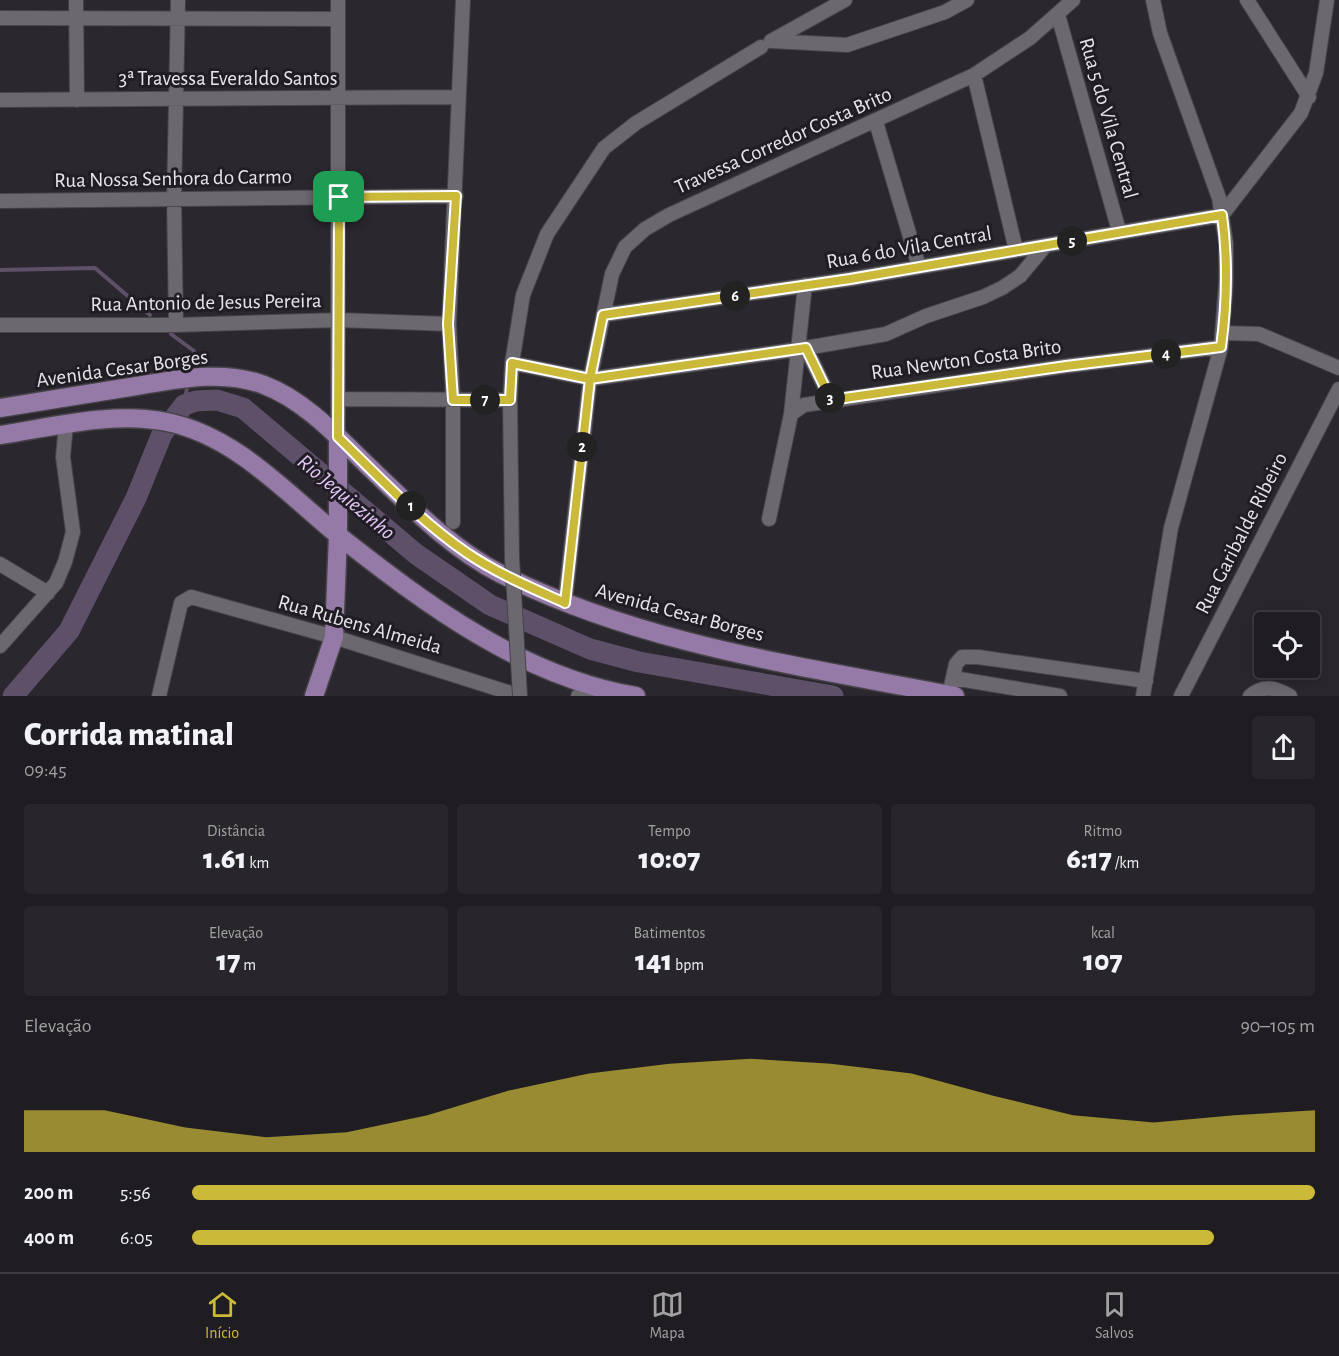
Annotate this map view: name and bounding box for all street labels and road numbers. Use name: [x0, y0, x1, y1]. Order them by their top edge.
street label: Rua 5 do Vila Central: [1075, 35, 1142, 201]
street label: 3ª Travessa Everaldo Santos: [119, 68, 337, 89]
street label: Travessa Corredor Costa Brito: [672, 83, 895, 198]
street label: Rua Nossa Senhora do Carmo: [54, 166, 292, 191]
street label: Rua 6 do Vila Central: [825, 223, 993, 272]
street label: Rua Antonio de Jesus Pereira: [90, 290, 322, 315]
street label: Rua Newton Costa Brito: [870, 336, 1062, 383]
street label: Avenida Cesar Borges: [35, 346, 209, 391]
street label: Rua Garibalde Ribeiro: [1192, 449, 1291, 617]
street label: Avenida Cesar Borges: [593, 580, 766, 645]
street label: Rua Rubens Almeida: [276, 591, 444, 658]

